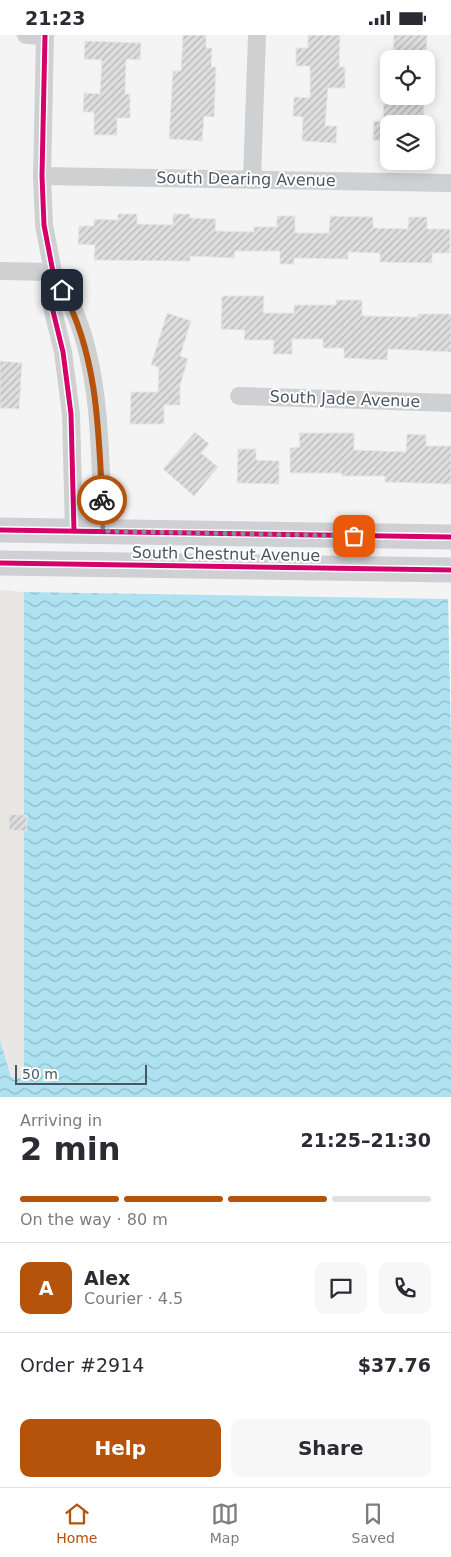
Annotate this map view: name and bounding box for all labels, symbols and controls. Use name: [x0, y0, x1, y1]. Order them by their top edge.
text: 21:23: [25, 7, 85, 29]
map controls: [380, 50, 435, 170]
button: locate: [380, 50, 435, 105]
button: layers: [380, 115, 435, 170]
street label: South Dearing Avenue: [156, 168, 336, 190]
pin: [41, 269, 83, 311]
icon: home: [48, 276, 76, 304]
street label: South Jade Avenue: [269, 387, 421, 411]
courier: [77, 475, 127, 525]
icon: bike: [88, 486, 116, 514]
pin: [333, 515, 375, 557]
icon: bag: [340, 522, 368, 550]
street label: South Chestnut Avenue: [132, 543, 320, 565]
scale bar: [15, 1062, 148, 1085]
text: 50 m: [22, 1066, 58, 1082]
text: Arriving in: [20, 1111, 102, 1130]
text: 21:25–21:30: [301, 1129, 431, 1151]
text: 2 min: [20, 1130, 121, 1168]
text: On the way · 80 m: [20, 1210, 168, 1229]
button: chat: [315, 1262, 367, 1314]
button: phone: [379, 1262, 431, 1314]
text: Alex: [84, 1267, 130, 1289]
text: A: [39, 1277, 53, 1299]
text: Courier · 4.5: [84, 1289, 183, 1308]
text: Order #2914: [20, 1354, 144, 1376]
text: $37.76: [358, 1354, 431, 1376]
button: Help: [20, 1419, 221, 1477]
button: Share: [231, 1419, 431, 1477]
tab: Home: [56, 1500, 97, 1546]
tab: Map: [210, 1500, 239, 1546]
tab: Saved: [352, 1500, 395, 1546]

